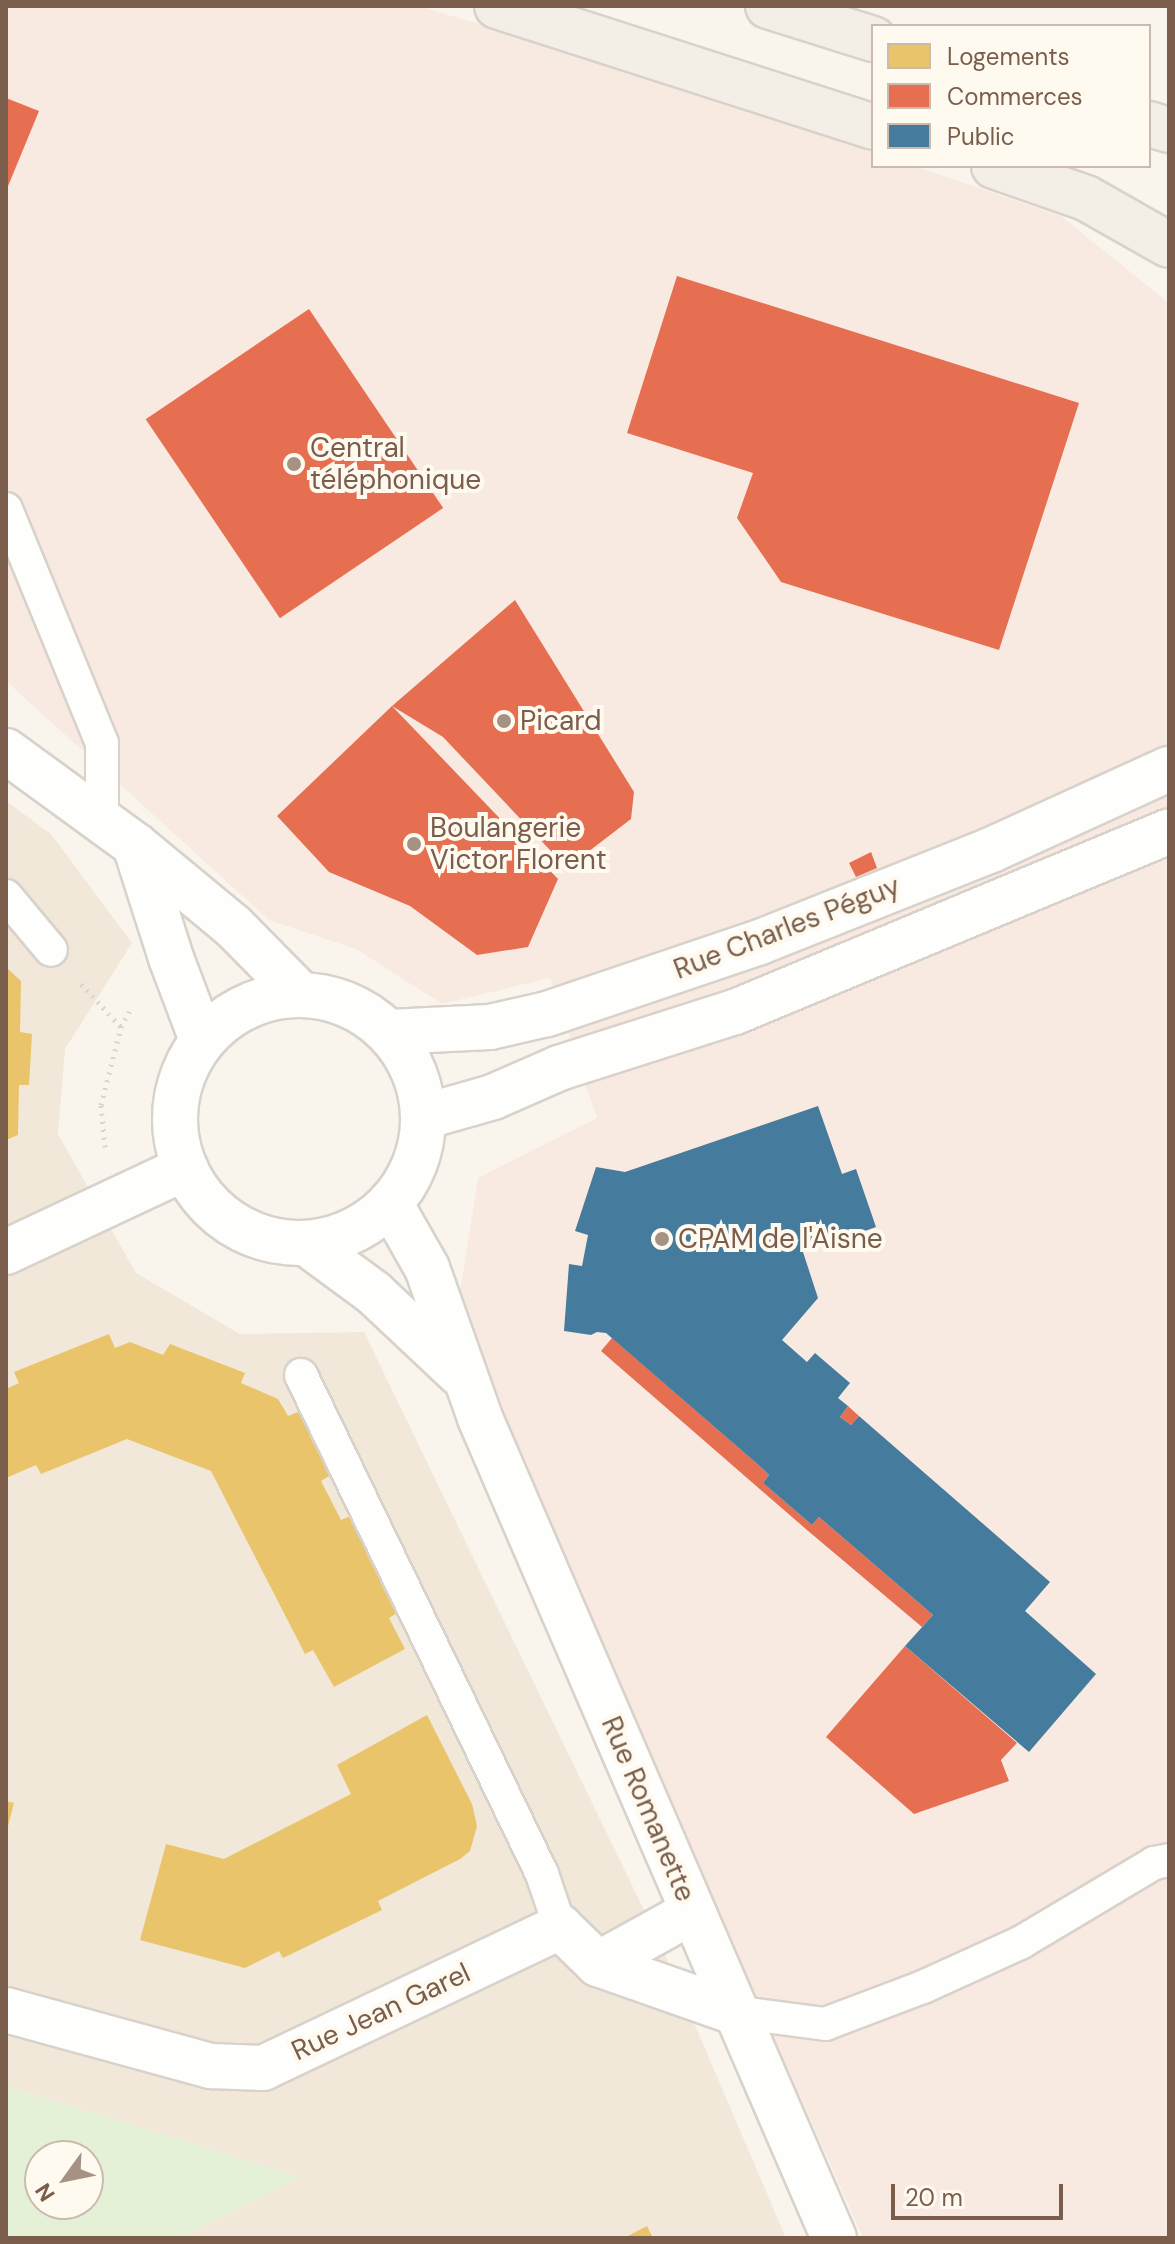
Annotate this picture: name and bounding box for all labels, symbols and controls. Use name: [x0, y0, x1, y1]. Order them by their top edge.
legend: [871, 24, 1151, 168]
text: Logements: [947, 41, 1070, 72]
text: Commerces: [947, 81, 1083, 112]
text: Public: [947, 121, 1015, 152]
place label: Central téléphonique: [310, 431, 481, 497]
marker: Central téléphonique: [285, 455, 303, 473]
place label: Picard: [520, 704, 602, 738]
marker: Picard: [495, 712, 513, 730]
place label: Boulangerie Victor Florent: [430, 811, 607, 877]
marker: Boulangerie Victor Florent: [405, 835, 423, 853]
street label: Rue Charles Péguy: [669, 869, 905, 987]
place label: CPAM de l'Aisne: [678, 1222, 883, 1256]
marker: CPAM de l'Aisne: [653, 1230, 671, 1248]
street label: Rue Romanette: [594, 1712, 702, 1906]
street label: Rue Jean Garel: [286, 1956, 476, 2068]
north arrow: [24, 2140, 104, 2220]
scale bar: [895, 2168, 1067, 2218]
text: N: [29, 2178, 62, 2207]
text: 20 m: [905, 2182, 963, 2213]

